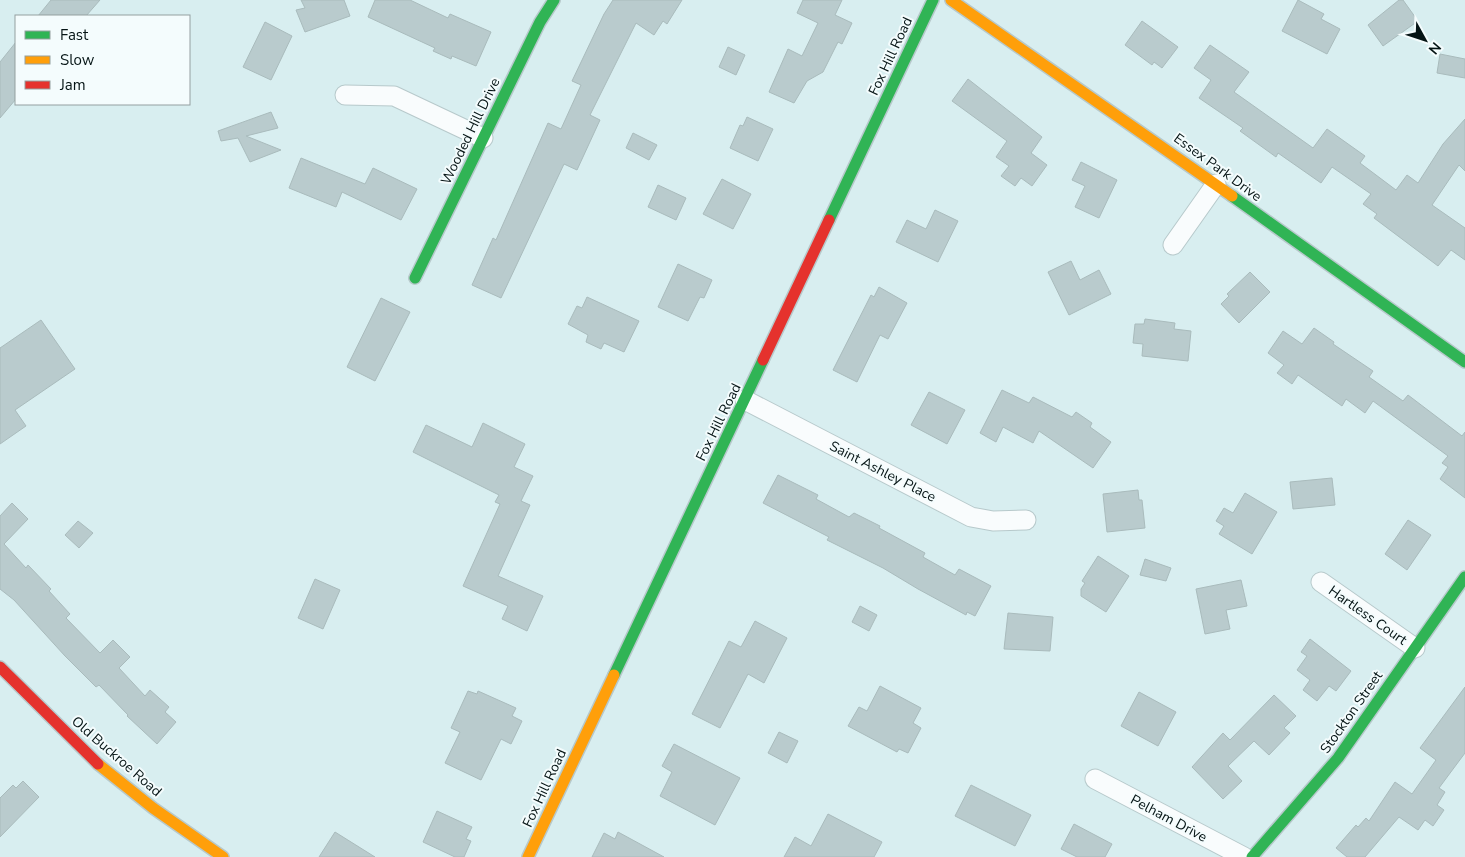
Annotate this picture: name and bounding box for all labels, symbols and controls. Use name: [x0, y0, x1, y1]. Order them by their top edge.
street label: Fox Hill Road: [864, 14, 917, 98]
legend: [15, 15, 190, 105]
north arrow: [1400, 15, 1450, 65]
text: Fast: [60, 25, 89, 45]
text: N: [1424, 38, 1445, 58]
text: Slow: [60, 50, 95, 70]
text: Jam: [59, 75, 86, 95]
street label: Wooded Hill Drive: [436, 75, 505, 188]
street label: Essex Park Drive: [1170, 129, 1266, 206]
street label: Fox Hill Road: [691, 380, 745, 464]
street label: Saint Ashley Place: [826, 436, 939, 506]
street label: Hartless Court: [1325, 581, 1411, 650]
street label: Stockton Street: [1316, 667, 1387, 757]
street label: Old Buckroe Road: [68, 712, 166, 801]
street label: Fox Hill Road: [518, 746, 571, 830]
street label: Pelham Drive: [1127, 790, 1210, 847]

